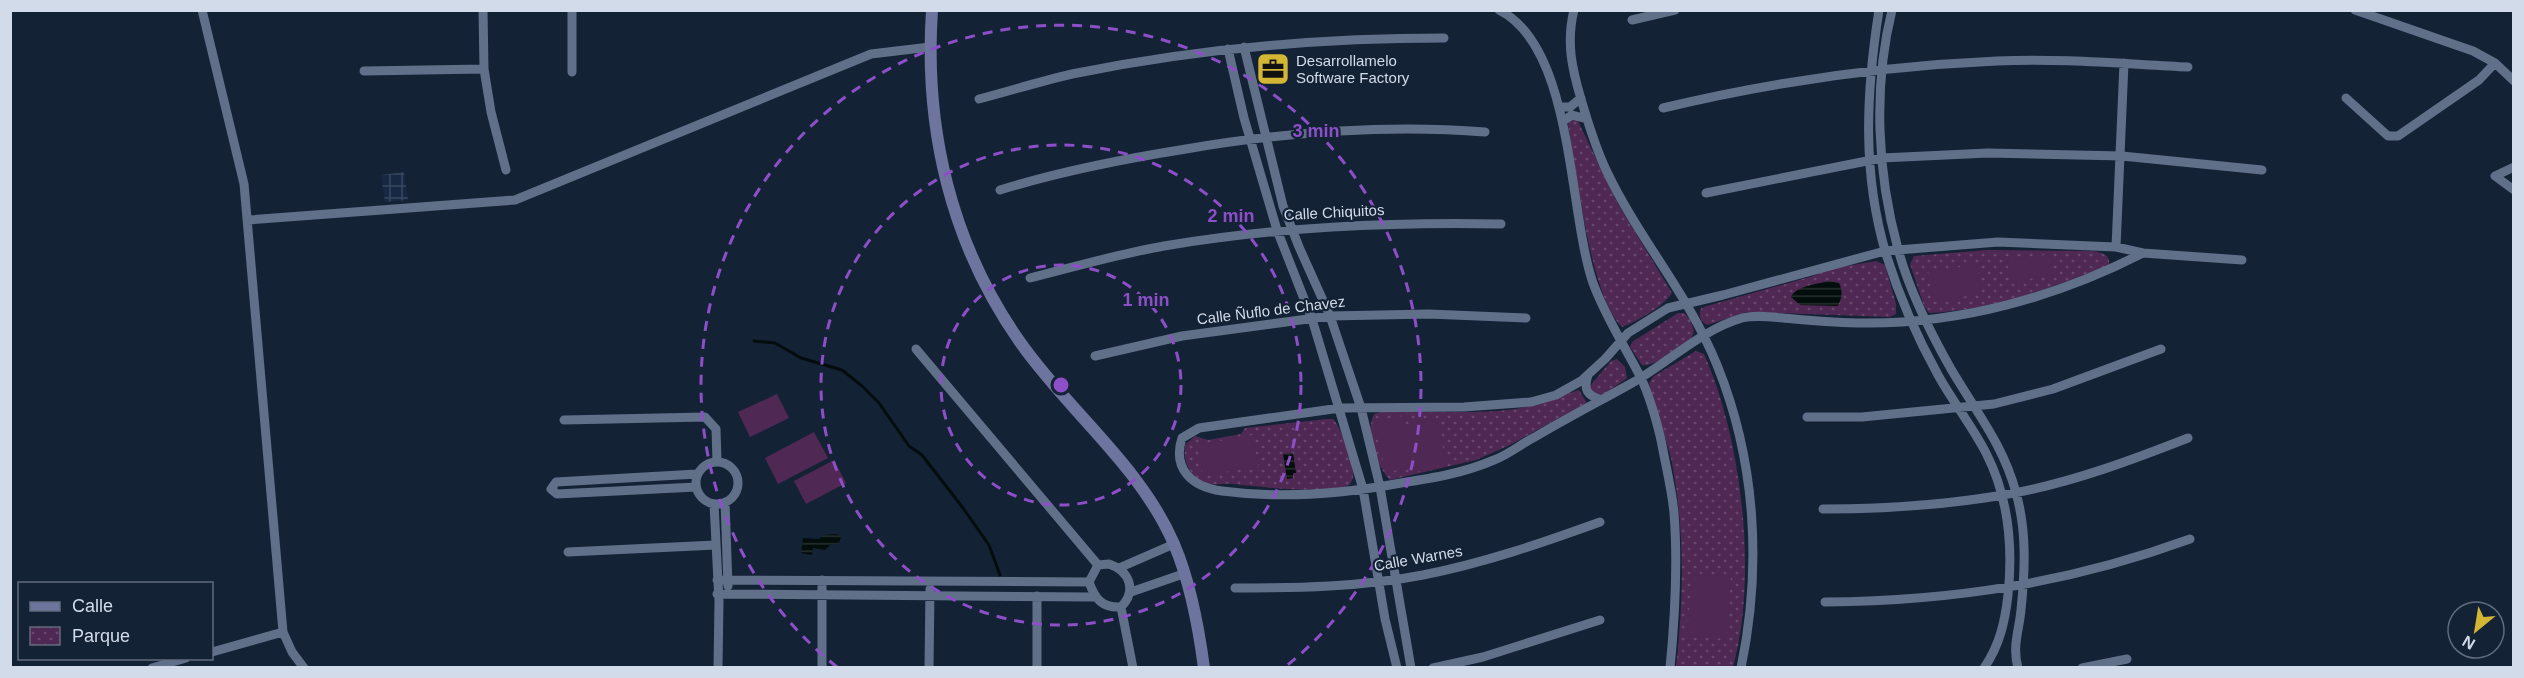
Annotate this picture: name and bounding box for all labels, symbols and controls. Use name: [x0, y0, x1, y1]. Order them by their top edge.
office icon: Desarrollamelo Software Factory: [1255, 51, 1291, 87]
place label: Desarrollamelo Software Factory: [1296, 52, 1410, 86]
text: 3 min: [1292, 121, 1340, 141]
street label: Calle Chiquitos: [1283, 201, 1385, 223]
text: 2 min: [1207, 206, 1255, 226]
text: 1 min: [1122, 290, 1170, 310]
street label: Calle Ñuflo de Chavez: [1196, 292, 1346, 328]
centre of rings: [1051, 375, 1071, 395]
street label: Calle Warnes: [1372, 542, 1464, 574]
legend: [18, 582, 213, 660]
text: Calle: [72, 596, 113, 616]
north arrow: [2446, 600, 2506, 660]
text: Parque: [72, 626, 130, 646]
text: N: [2459, 632, 2478, 653]

